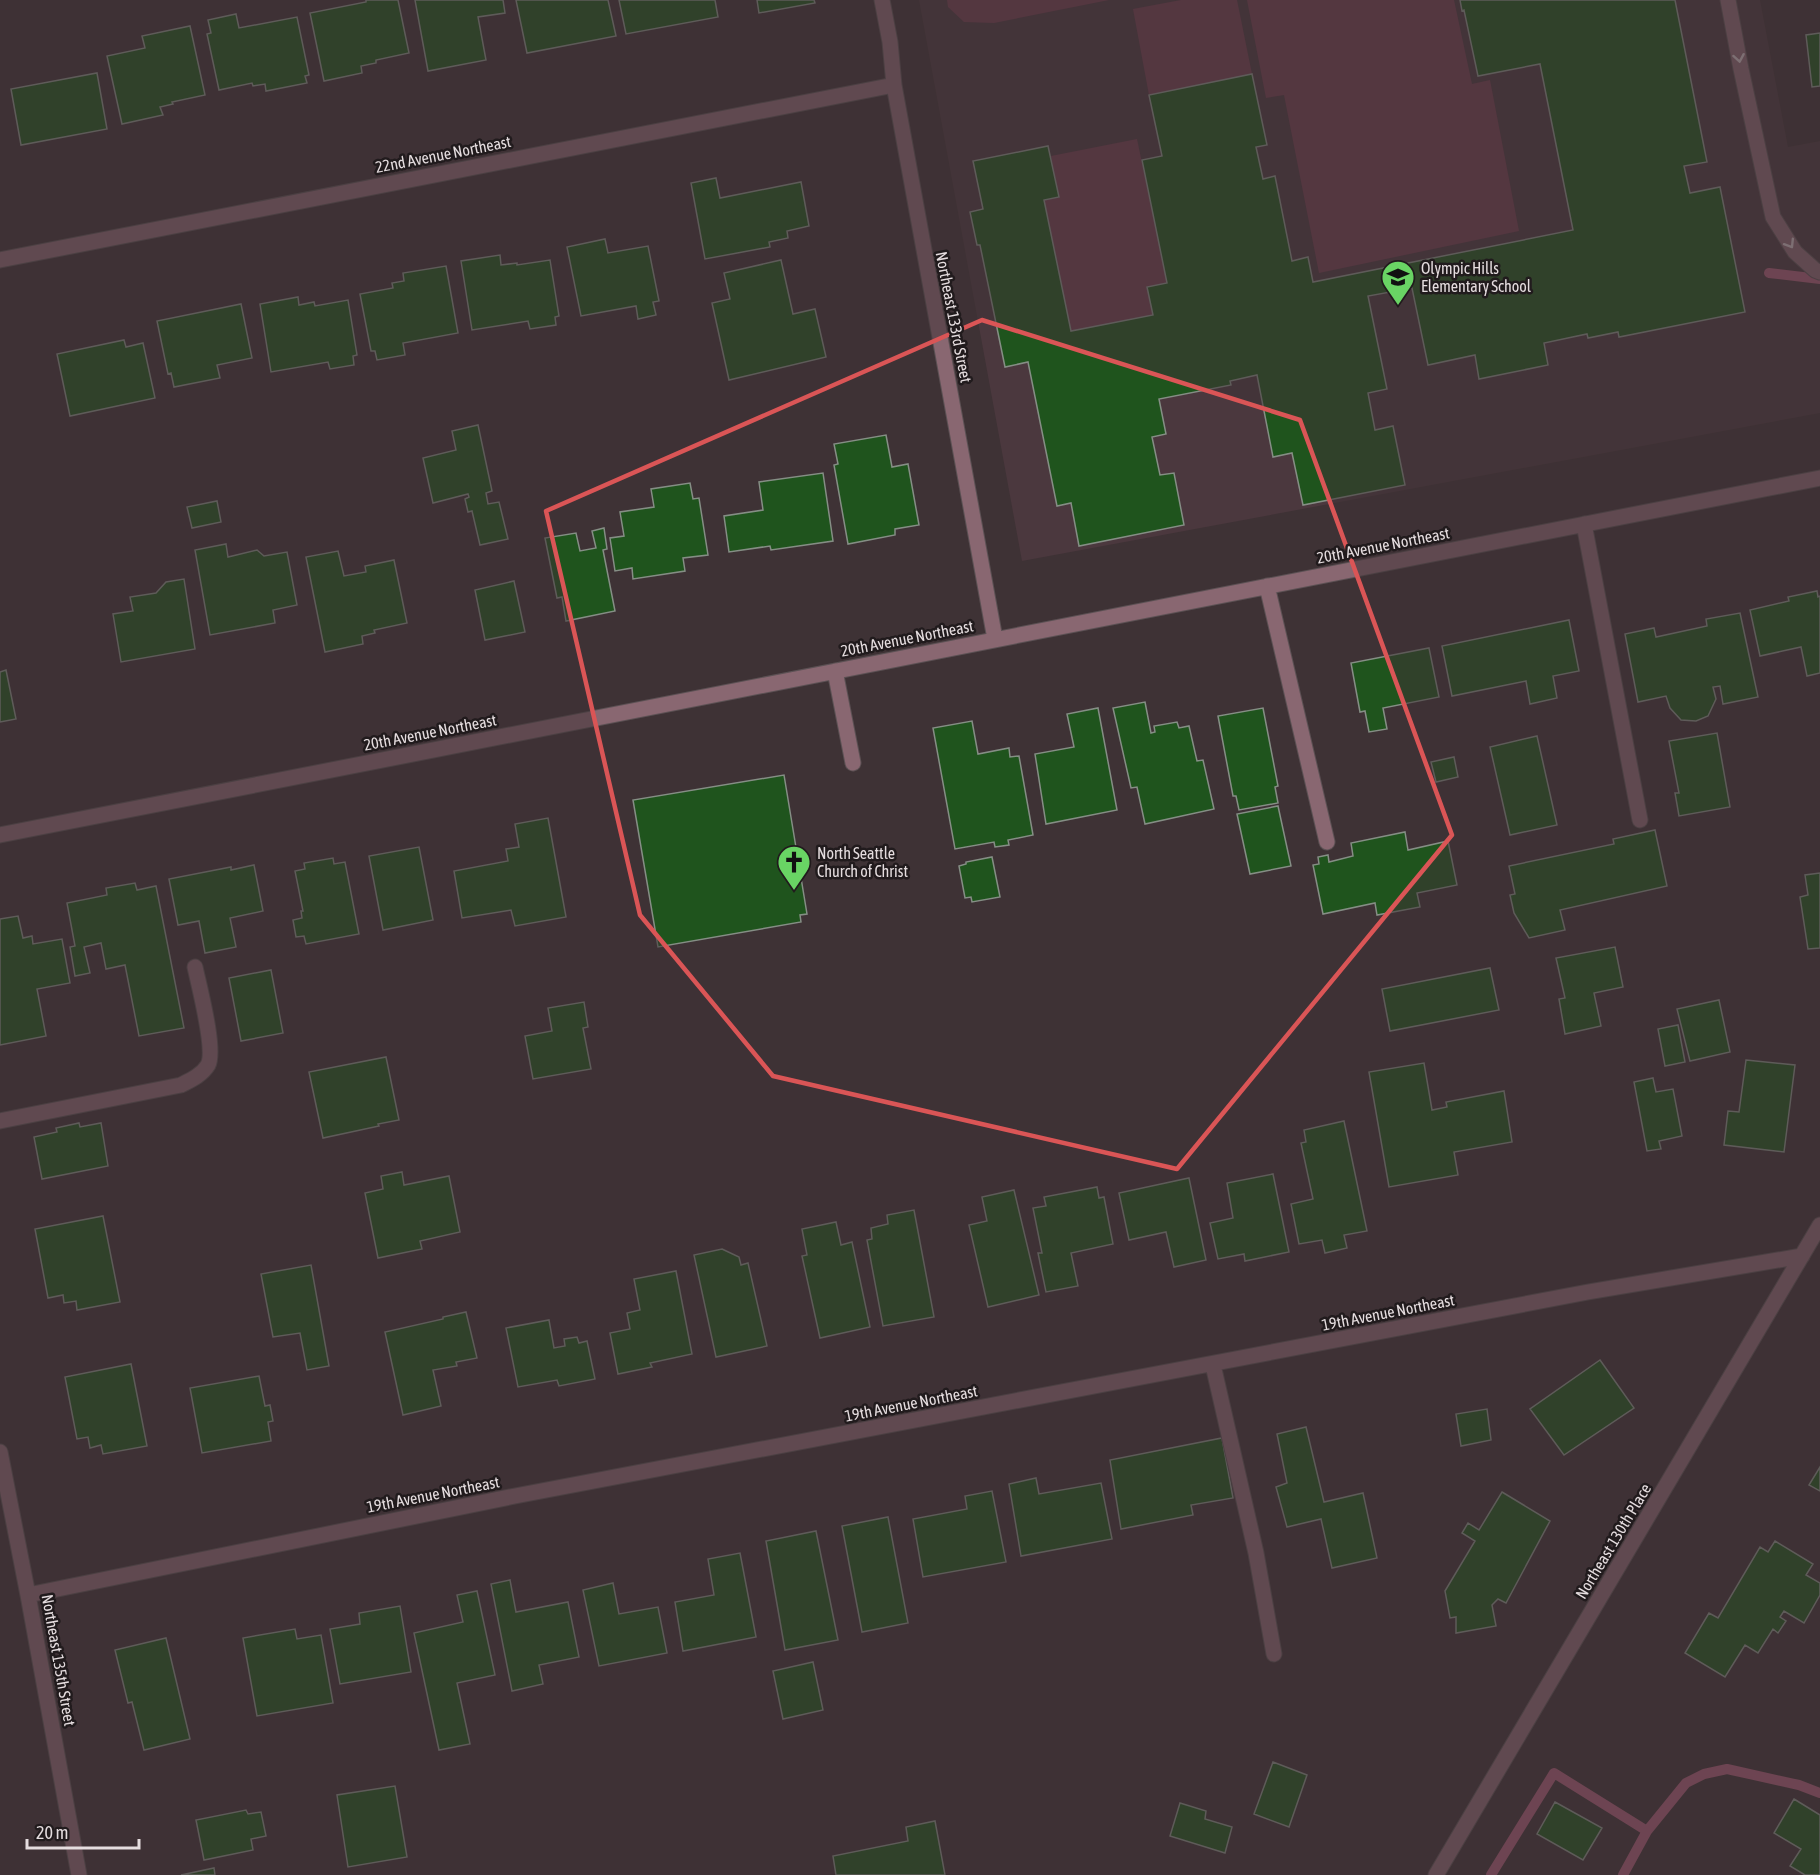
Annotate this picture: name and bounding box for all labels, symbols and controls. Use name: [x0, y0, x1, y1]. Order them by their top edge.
one-way arrow: [1732, 53, 1744, 62]
street label: 22nd Avenue Northeast: [374, 132, 513, 176]
one-way arrow: [1783, 238, 1795, 248]
street label: Northeast 133rd Street: [932, 250, 976, 384]
school or university icon: Olympic Hills Elementary School: [1380, 259, 1416, 306]
place label: Olympic Hills Elementary School: [1421, 259, 1532, 296]
street label: 20th Avenue Northeast: [1315, 523, 1451, 567]
street label: 20th Avenue Northeast: [839, 616, 975, 660]
street label: 20th Avenue Northeast: [362, 710, 498, 754]
church icon: North Seattle Church of Christ: [776, 844, 812, 891]
place label: North Seattle Church of Christ: [817, 844, 908, 880]
street label: 19th Avenue Northeast: [1320, 1290, 1456, 1334]
street label: 19th Avenue Northeast: [843, 1381, 979, 1425]
street label: 19th Avenue Northeast: [365, 1472, 501, 1516]
street label: Northeast 130th Place: [1572, 1480, 1654, 1602]
street label: Northeast 135th Street: [39, 1593, 80, 1728]
scale bar: [27, 1812, 140, 1850]
text: 20 m: [36, 1822, 68, 1843]

